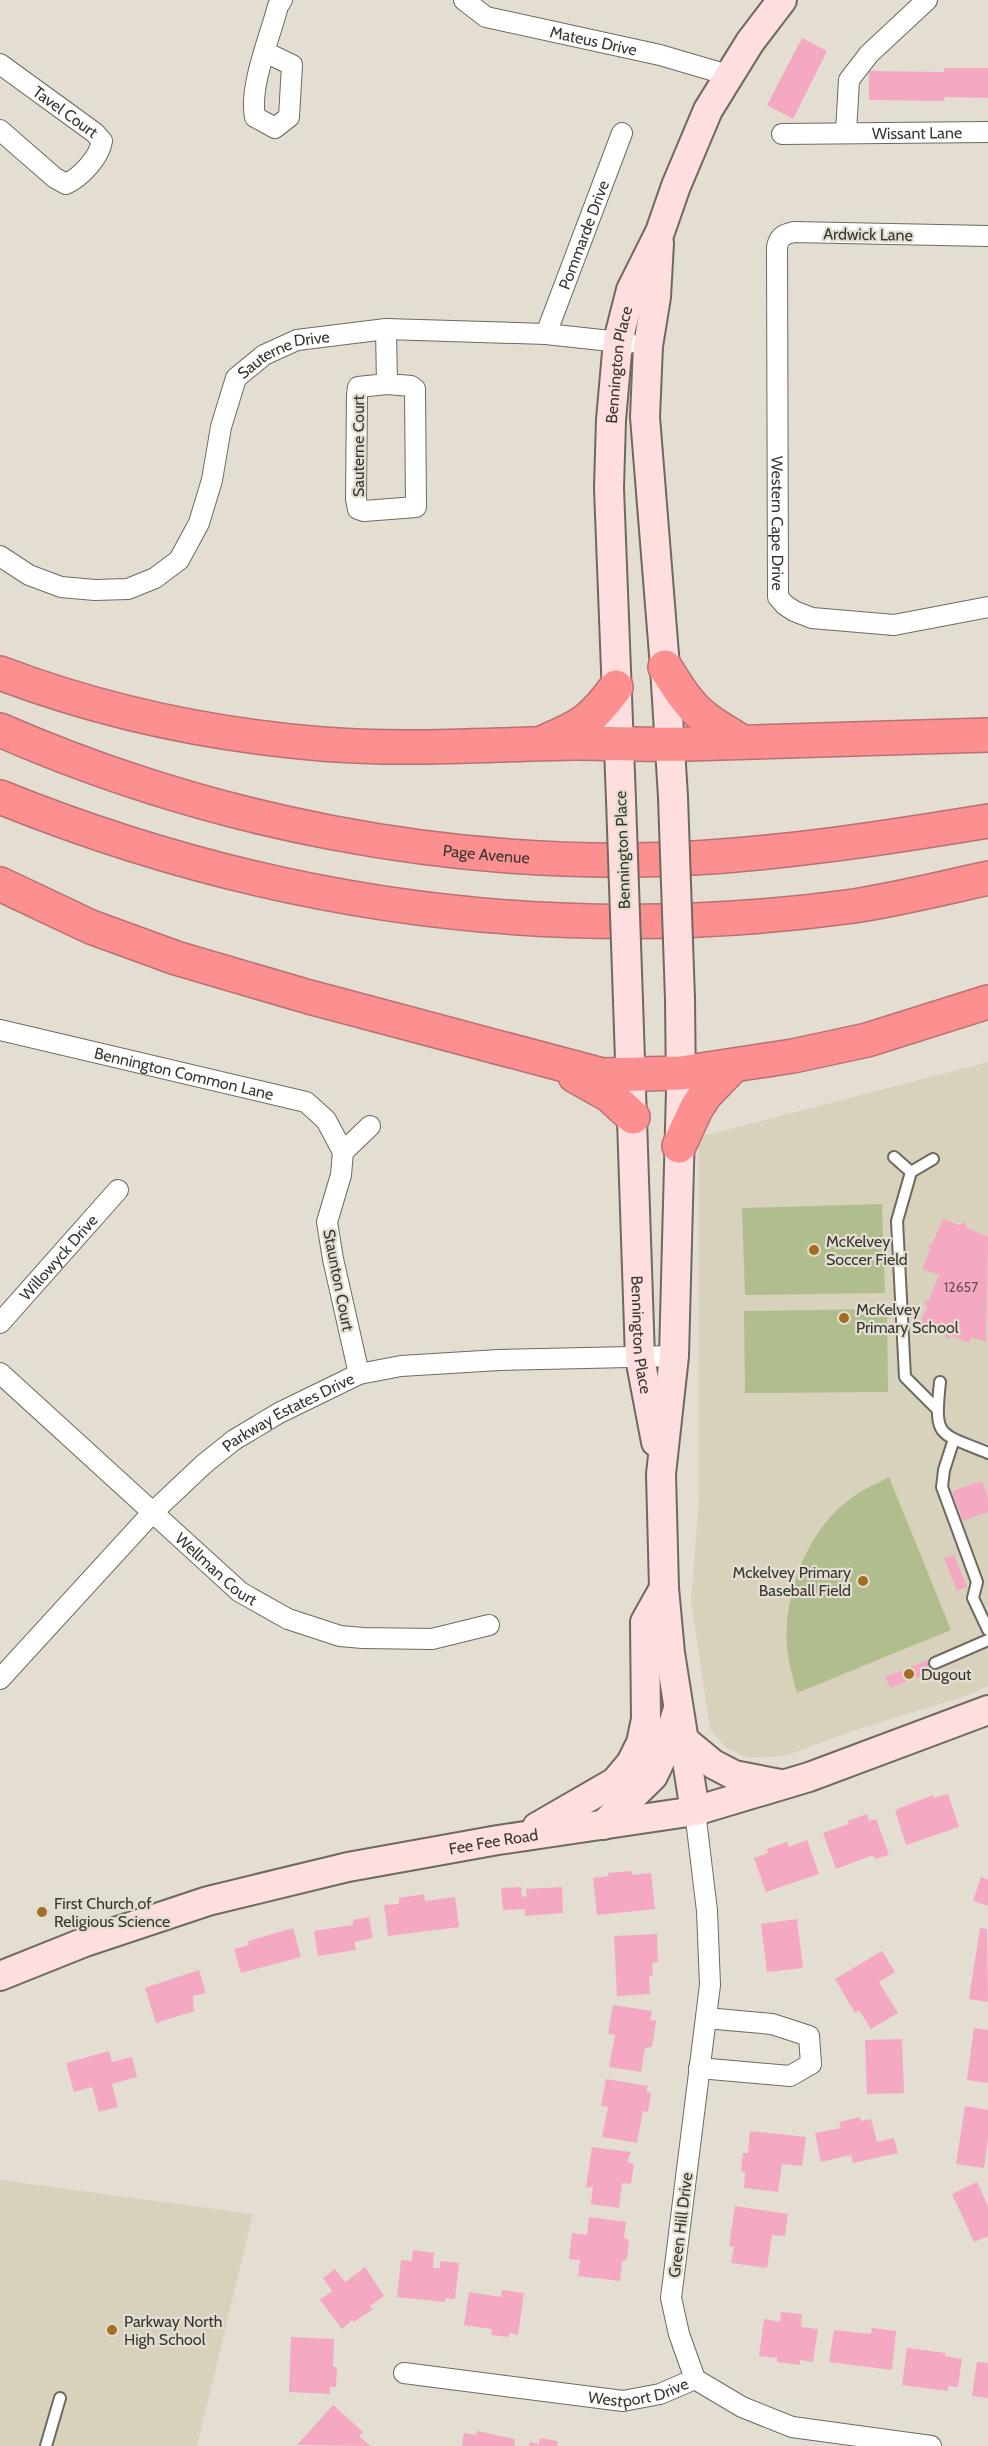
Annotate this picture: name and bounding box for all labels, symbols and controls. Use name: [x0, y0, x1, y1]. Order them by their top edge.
street label: Mateus Drive: [548, 22, 639, 60]
street label: Tavel Court: [29, 82, 102, 142]
street label: Wissant Lane: [872, 123, 962, 143]
street label: Pommarde Drive: [555, 178, 613, 292]
street label: Ardwick Lane: [823, 224, 913, 245]
street label: Bennington Place: [602, 304, 637, 424]
street label: Sauterne Drive: [234, 327, 331, 383]
street label: Sauterne Court: [349, 394, 368, 497]
street label: Western Cape Drive: [768, 456, 787, 591]
street label: Bennington Place: [611, 790, 634, 910]
street label: Page Avenue: [442, 841, 530, 867]
street label: Bennington Common Lane: [92, 1044, 275, 1104]
street label: Willowyck Drive: [16, 1211, 102, 1304]
street label: Staunton Court: [319, 1228, 358, 1333]
place label: McKelvey Soccer Field: [826, 1232, 908, 1269]
marker: McKelvey Soccer Field: [807, 1243, 821, 1257]
street label: Bennington Place: [627, 1275, 656, 1395]
house number: 12657: [944, 1278, 978, 1296]
place label: McKelvey Primary School: [856, 1300, 959, 1337]
marker: McKelvey Primary School: [837, 1311, 851, 1325]
street label: Parkway Estates Drive: [218, 1369, 357, 1456]
street label: Wellman Court: [171, 1529, 261, 1610]
place label: Mckelvey Primary Baseball Field: [732, 1563, 851, 1600]
marker: Mckelvey Primary Baseball Field: [856, 1574, 870, 1588]
place label: Dugout: [921, 1665, 972, 1684]
marker: Dugout: [902, 1667, 916, 1681]
street label: Fee Fee Road: [447, 1825, 539, 1859]
place label: First Church of Religious Science: [54, 1894, 170, 1931]
marker: First Church of Religious Science: [35, 1905, 49, 1919]
street label: Green Hill Drive: [665, 2171, 696, 2279]
place label: Parkway North High School: [124, 2312, 222, 2349]
marker: Parkway North High School: [105, 2323, 119, 2337]
street label: Westport Drive: [587, 2374, 691, 2411]

